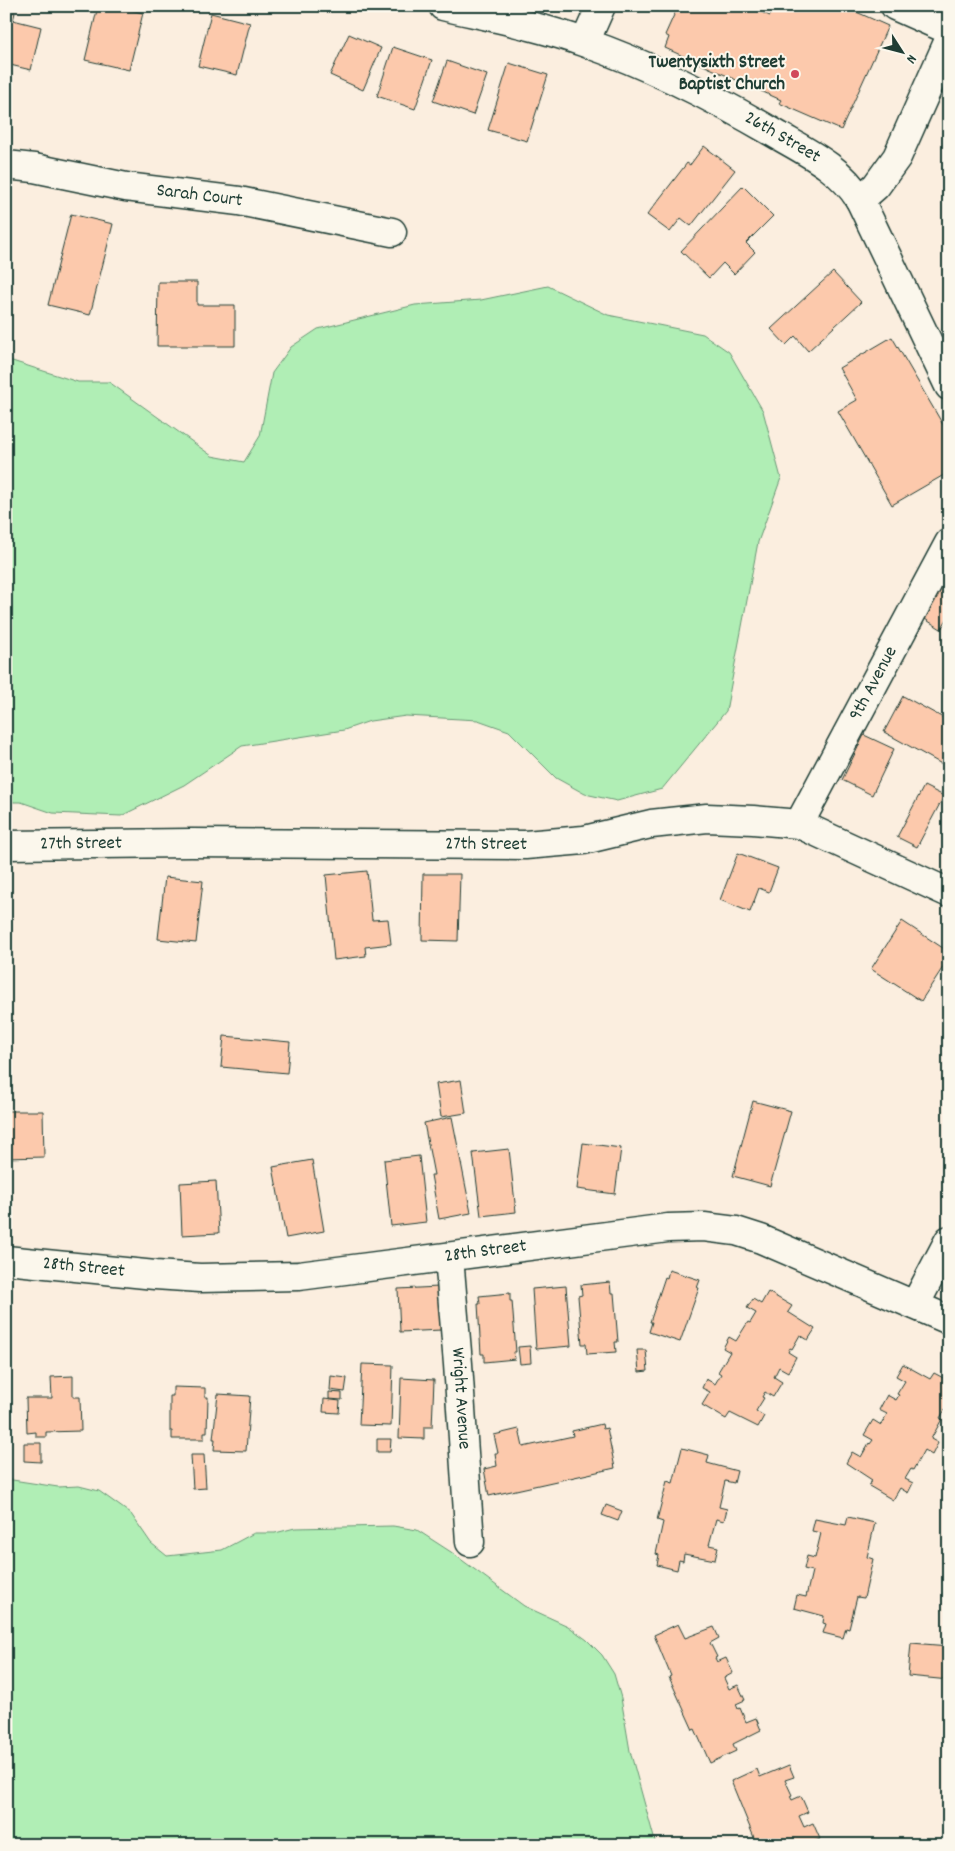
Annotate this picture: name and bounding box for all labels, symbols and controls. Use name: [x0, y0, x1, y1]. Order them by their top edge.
north arrow: [878, 28, 928, 78]
place label: Twentysixth Street Baptist Church: [649, 50, 785, 99]
text: N: [901, 50, 921, 67]
marker: Twentysixth Street Baptist Church: [789, 68, 801, 80]
street label: 26th Street: [739, 105, 826, 170]
street label: Sarah Court: [155, 177, 244, 215]
street label: 9th Avenue: [843, 642, 905, 726]
street label: 27th Street: [40, 830, 122, 858]
street label: 27th Street: [445, 831, 527, 859]
street label: 28th Street: [443, 1233, 528, 1270]
street label: 28th Street: [41, 1250, 126, 1285]
street label: Wright Avenue: [443, 1347, 477, 1450]

